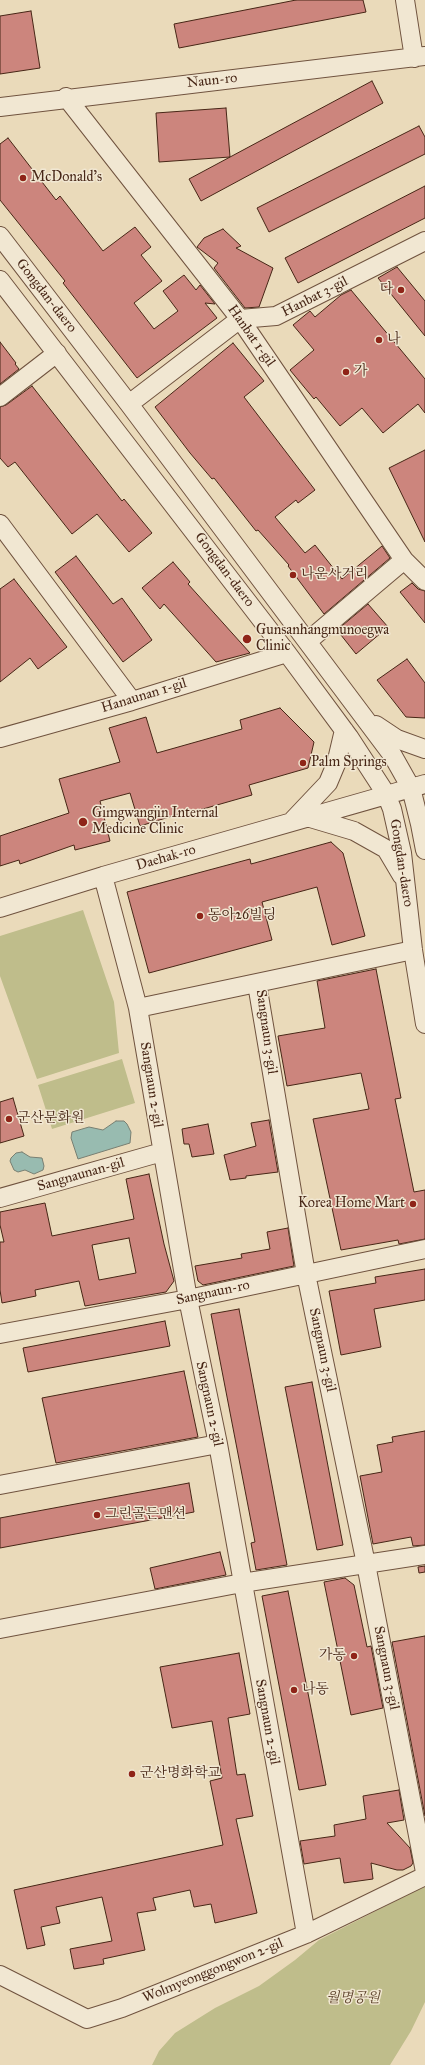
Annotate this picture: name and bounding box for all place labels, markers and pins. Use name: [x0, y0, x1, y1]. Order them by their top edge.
place label: McDonald's: [31, 170, 102, 186]
marker: McDonald's: [18, 173, 28, 183]
place label: 다: [379, 282, 393, 298]
marker: 다: [396, 285, 406, 295]
place label: 나: [387, 332, 401, 348]
marker: 나: [374, 335, 384, 345]
place label: 가: [354, 364, 368, 380]
marker: 가: [341, 367, 351, 377]
place label: 나운사거리: [301, 567, 369, 583]
marker: 나운사거리: [288, 570, 298, 580]
place label: Gunsanhangmunoegwa Clinic: [256, 623, 389, 656]
marker: Gunsanhangmunoegwa Clinic: [241, 633, 253, 645]
place label: Palm Springs: [311, 755, 387, 771]
marker: Palm Springs: [298, 758, 308, 768]
place label: Gimgwangjin Internal Medicine Clinic: [92, 806, 218, 838]
marker: Gimgwangjin Internal Medicine Clinic: [77, 816, 89, 828]
place label: 동아26빌딩: [208, 908, 276, 924]
marker: 동아26빌딩: [195, 911, 205, 921]
place label: 군산문화원: [17, 1111, 85, 1127]
marker: 군산문화원: [4, 1114, 14, 1124]
place label: Korea Home Mart: [298, 1196, 405, 1212]
marker: Korea Home Mart: [408, 1199, 418, 1209]
place label: 그린골든맨션: [105, 1507, 186, 1523]
marker: 그린골든맨션: [92, 1510, 102, 1520]
place label: 가동: [319, 1648, 346, 1664]
marker: 가동: [349, 1651, 359, 1661]
place label: 나동: [302, 1682, 329, 1698]
marker: 나동: [289, 1685, 299, 1695]
place label: 군산명화학교: [140, 1766, 221, 1782]
marker: 군산명화학교: [127, 1769, 137, 1779]

